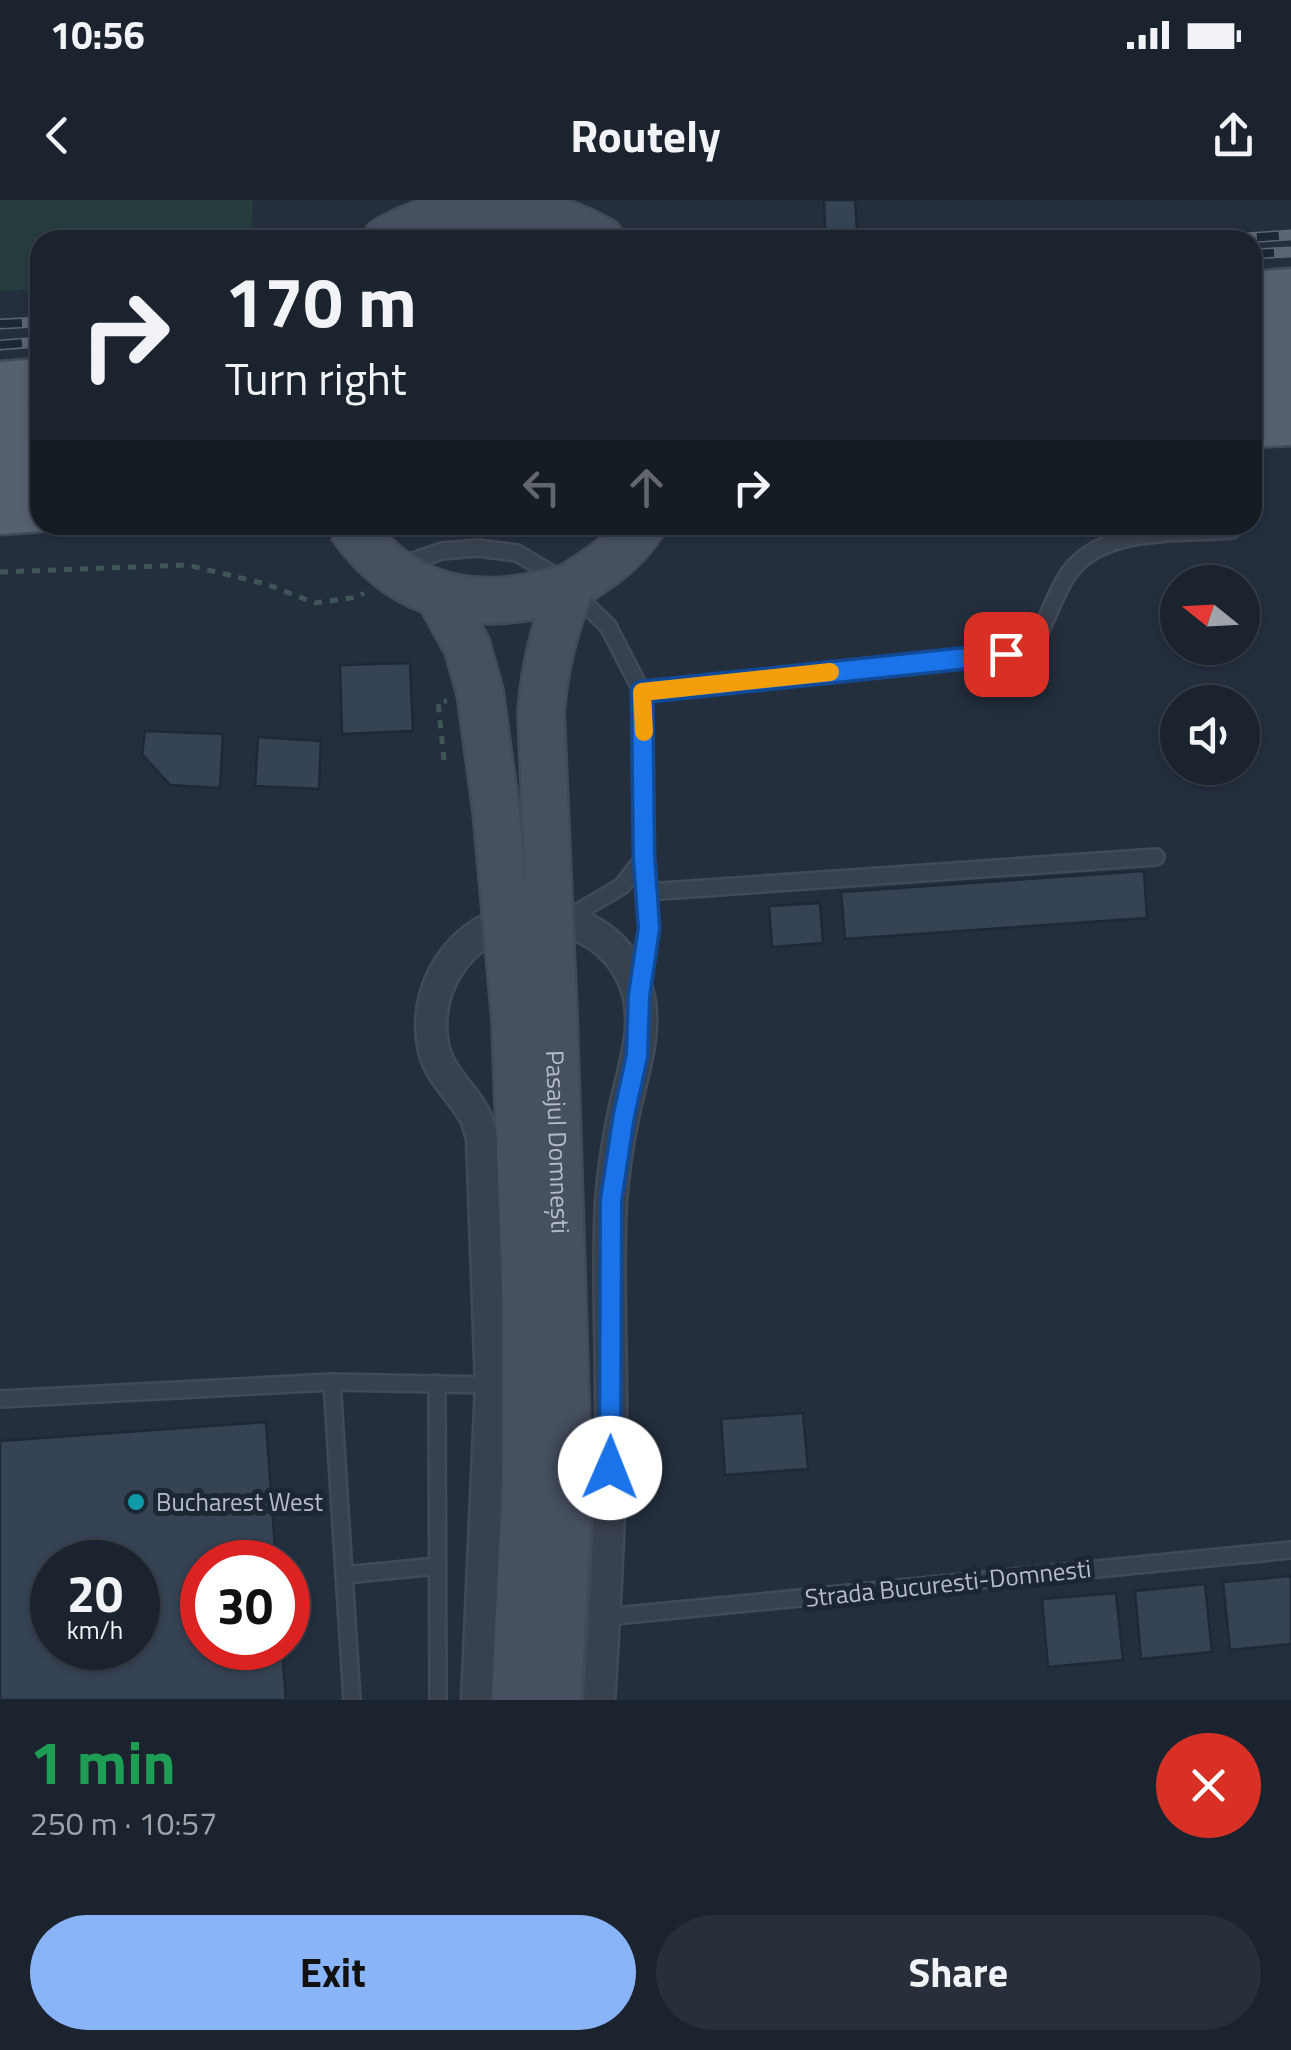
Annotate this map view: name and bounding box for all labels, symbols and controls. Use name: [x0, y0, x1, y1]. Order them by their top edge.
text: 10:56: [50, 6, 145, 64]
text: Routely: [570, 101, 721, 169]
icon: back: [30, 108, 85, 163]
icon: share: [1206, 108, 1261, 163]
text: 170 m: [225, 248, 417, 354]
icon: right: [60, 270, 190, 400]
text: Turn right: [225, 344, 407, 412]
icon: left: [514, 460, 569, 515]
icon: ahead: [619, 460, 674, 515]
icon: right: [724, 460, 779, 515]
north arrow: [1160, 565, 1260, 665]
map controls: [1160, 565, 1260, 785]
pin: [964, 612, 1049, 697]
icon: arrive: [979, 627, 1034, 682]
button: sound: [1160, 685, 1260, 785]
street label: Pasajul Domnești: [536, 1050, 580, 1234]
position arrow: [558, 1416, 662, 1520]
place label: Bucharest West: [156, 1483, 323, 1521]
marker: Bucharest West: [125, 1491, 147, 1513]
speed limit sign: 30: [180, 1540, 310, 1670]
street label: Strada Bucuresti-Domnesti: [803, 1549, 1093, 1617]
text: 20: [67, 1555, 123, 1631]
text: km/h: [67, 1611, 123, 1649]
text: 1 min: [30, 1716, 176, 1807]
button: close: [1156, 1733, 1261, 1838]
text: 250 m · 10:57: [30, 1799, 217, 1847]
button: Exit: [30, 1915, 636, 2030]
button: Share: [656, 1915, 1261, 2030]

